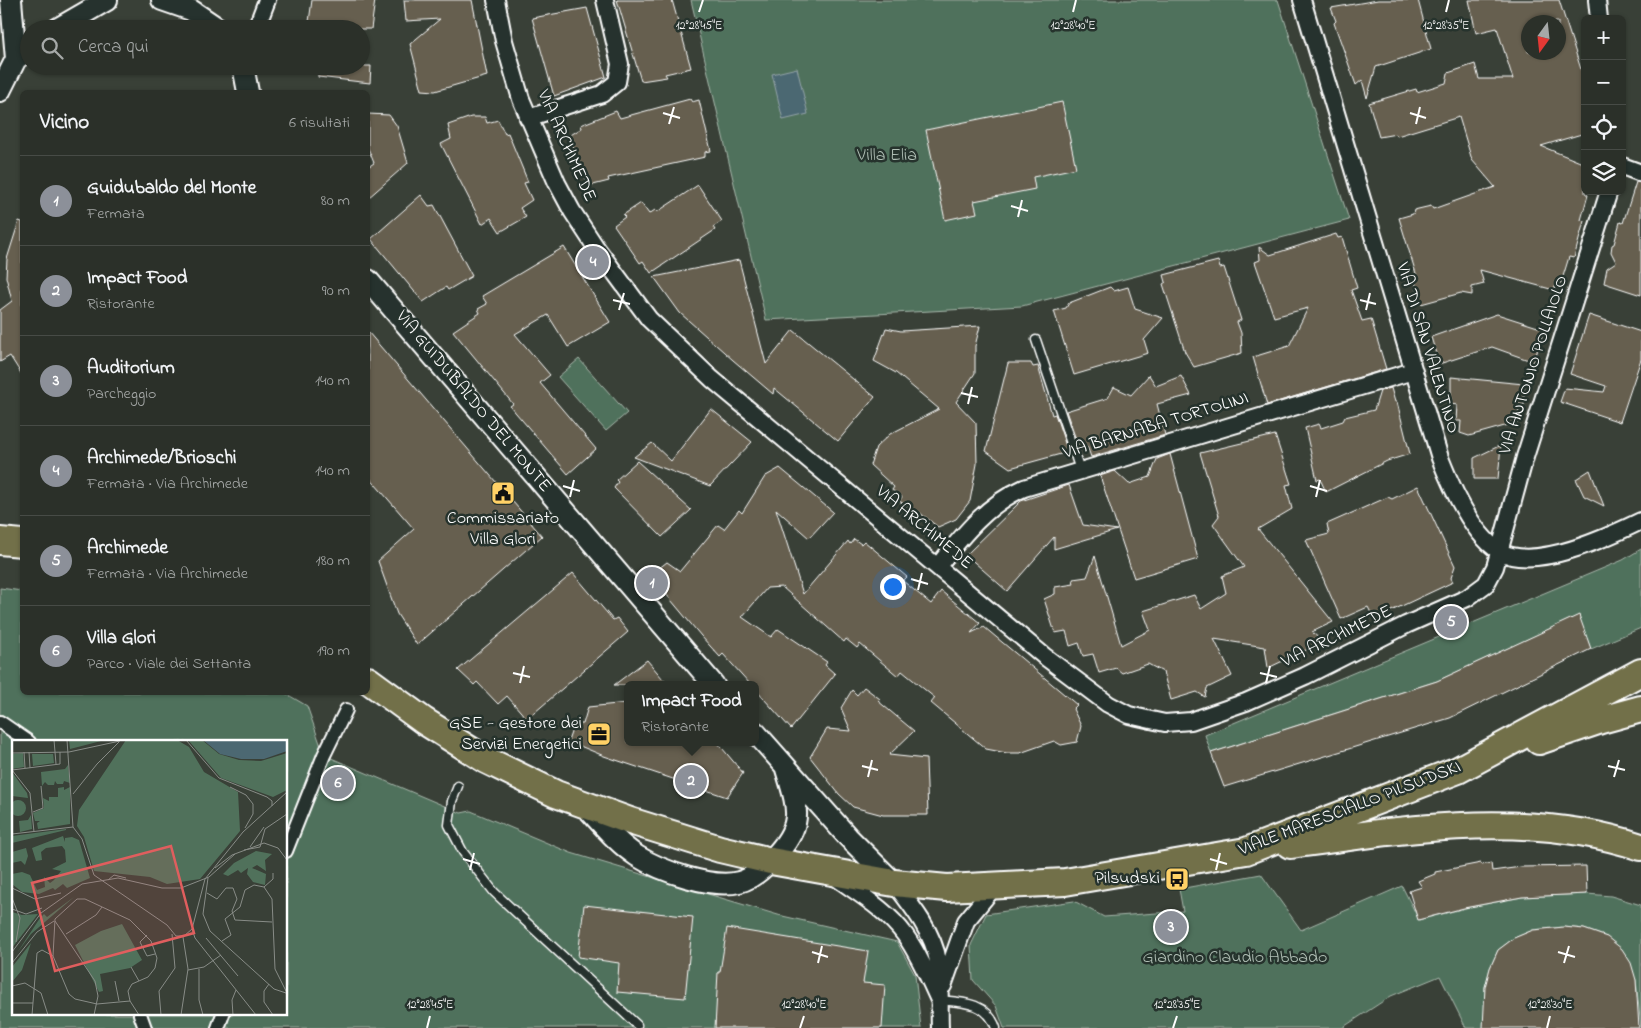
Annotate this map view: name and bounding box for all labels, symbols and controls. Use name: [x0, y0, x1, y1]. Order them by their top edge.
north arrow: [1521, 15, 1566, 60]
map controls: [1581, 15, 1626, 195]
button: +: [1581, 15, 1626, 60]
text: 12°28'45"E: [676, 17, 722, 35]
text: 12°28'40"E: [1051, 17, 1095, 35]
text: 12°28'35"E: [1423, 17, 1469, 35]
search box: [20, 20, 370, 75]
icon: search: [38, 34, 66, 62]
text: Cerca qui: [78, 34, 148, 61]
button: −: [1581, 60, 1626, 105]
street label: VIA ARCHIMEDE: [529, 85, 602, 206]
button: locate: [1581, 105, 1626, 150]
text: Vicino: [40, 108, 89, 138]
text: 6 risultati: [289, 111, 350, 135]
park label: Villa Elia: [856, 143, 917, 169]
button: layers: [1581, 150, 1626, 195]
text: Guidubaldo del Monte: [87, 175, 256, 202]
text: 1: [53, 189, 59, 213]
text: 80 m: [321, 189, 350, 213]
text: Fermata: [87, 202, 145, 226]
pin: 4: [577, 243, 609, 281]
street label: VIA DI SAN VALENTINO: [1388, 258, 1465, 437]
text: Impact Food: [87, 265, 187, 292]
street label: VIA ANTONIO POLLAIOLO: [1493, 272, 1575, 459]
text: 2: [52, 279, 60, 303]
text: 90 m: [322, 279, 350, 303]
text: Ristorante: [87, 292, 155, 316]
street label: VIA GUIDUBALDO DEL MONTE: [388, 305, 557, 499]
text: Auditorium: [87, 355, 175, 382]
text: 3: [53, 369, 59, 393]
text: 140 m: [315, 369, 350, 393]
text: Parcheggio: [87, 382, 156, 406]
street label: VIA BARNABA TORTOLINI: [1059, 385, 1252, 467]
text: Archimede/Brioschi: [87, 445, 236, 472]
text: 4: [53, 459, 59, 483]
text: 140 m: [315, 459, 350, 483]
text: Fermata · Via Archimede: [87, 472, 248, 496]
street label: VIA ARCHIMEDE: [869, 479, 978, 577]
public building icon: Commissariato Villa Glori: [490, 480, 516, 506]
place label: Commissariato Villa Glori: [447, 506, 559, 553]
text: Archimede: [87, 535, 168, 562]
text: 5: [51, 549, 61, 573]
text: 180 m: [316, 549, 350, 573]
text: Fermata · Via Archimede: [87, 562, 248, 586]
pin: 1: [636, 564, 668, 602]
your location: [880, 574, 906, 600]
street label: VIA ARCHIMEDE: [1276, 599, 1397, 675]
pin: 5: [1435, 603, 1467, 641]
text: Villa Glori: [87, 625, 156, 652]
text: 6: [52, 639, 60, 663]
text: 190 m: [317, 639, 350, 663]
text: Parco · Viale dei Settanta: [87, 652, 251, 676]
popup: [624, 681, 759, 746]
text: Impact Food: [641, 688, 742, 715]
place label: GSE - Gestore dei Servizi Energetici: [449, 711, 582, 759]
text: Ristorante: [641, 715, 709, 739]
office icon: GSE - Gestore dei Servizi Energetici: [586, 721, 612, 747]
inset map: [12, 740, 288, 1016]
street label: VIALE MARESCIALLO PILSUDSKI: [1234, 755, 1465, 864]
pin: 2: [675, 762, 707, 800]
pin: 6: [322, 764, 354, 802]
place label: Pilsudski: [1095, 866, 1160, 892]
bus stop icon: Pilsudski: [1164, 866, 1190, 892]
pin: 3: [1155, 908, 1187, 946]
park label: Giardino Claudio Abbado: [1143, 945, 1327, 971]
text: 12°28'45"E: [407, 996, 453, 1014]
text: 12°28'40"E: [782, 996, 826, 1014]
text: 12°28'35"E: [1154, 996, 1200, 1014]
text: 12°28'30"E: [1528, 996, 1572, 1014]

